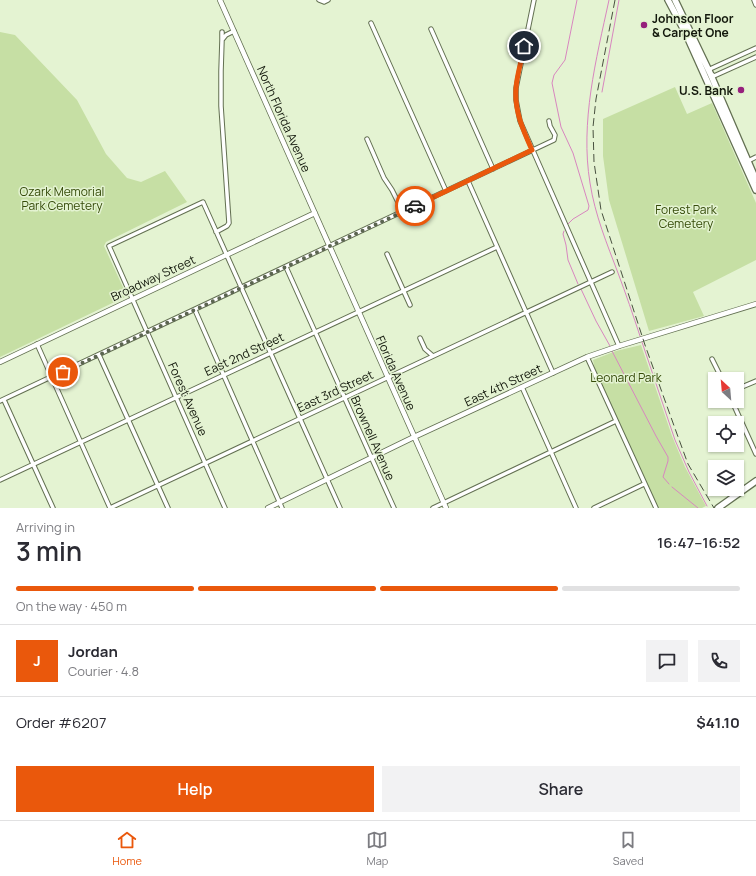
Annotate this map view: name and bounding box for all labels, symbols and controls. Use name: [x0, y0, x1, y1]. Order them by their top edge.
place label: Johnson Floor & Carpet One: [652, 10, 734, 41]
marker: Johnson Floor & Carpet One: [639, 20, 649, 30]
pin: [507, 29, 541, 63]
icon: home: [513, 35, 535, 57]
street label: North Florida Avenue: [253, 63, 315, 175]
place label: U.S. Bank: [679, 82, 734, 99]
marker: U.S. Bank: [736, 85, 746, 95]
park label: Ozark Memorial Park Cemetery: [20, 183, 104, 214]
courier: [395, 186, 435, 226]
icon: car: [404, 195, 426, 217]
park label: Forest Park Cemetery: [655, 201, 718, 232]
street label: Broadway Street: [108, 251, 198, 305]
street label: East 2nd Street: [202, 328, 287, 380]
street label: Florida Avenue: [372, 333, 420, 413]
pin: [46, 355, 80, 389]
street label: Forest Avenue: [164, 360, 212, 438]
street label: East 4th Street: [461, 360, 545, 410]
icon: bag: [52, 361, 74, 383]
street label: East 3rd Street: [294, 366, 376, 416]
park label: Leonard Park: [590, 369, 663, 386]
north arrow: [708, 372, 744, 408]
map controls: [708, 372, 744, 496]
street label: Brownell Avenue: [347, 393, 399, 483]
button: locate: [708, 416, 744, 452]
button: layers: [708, 460, 744, 496]
text: Arriving in: [16, 518, 75, 536]
text: 16:47–16:52: [657, 532, 740, 553]
text: 3 min: [16, 533, 82, 569]
text: On the way · 450 m: [16, 597, 127, 615]
button: chat: [646, 640, 688, 682]
button: phone: [698, 640, 740, 682]
text: Jordan: [68, 641, 118, 662]
text: J: [33, 650, 41, 671]
text: Courier · 4.8: [68, 662, 139, 680]
text: Order #6207: [16, 712, 107, 733]
text: $41.10: [696, 712, 740, 733]
button: Help: [16, 766, 374, 812]
button: Share: [382, 766, 740, 812]
tab: Home: [112, 829, 142, 868]
tab: Map: [366, 829, 388, 868]
tab: Saved: [613, 829, 644, 868]

